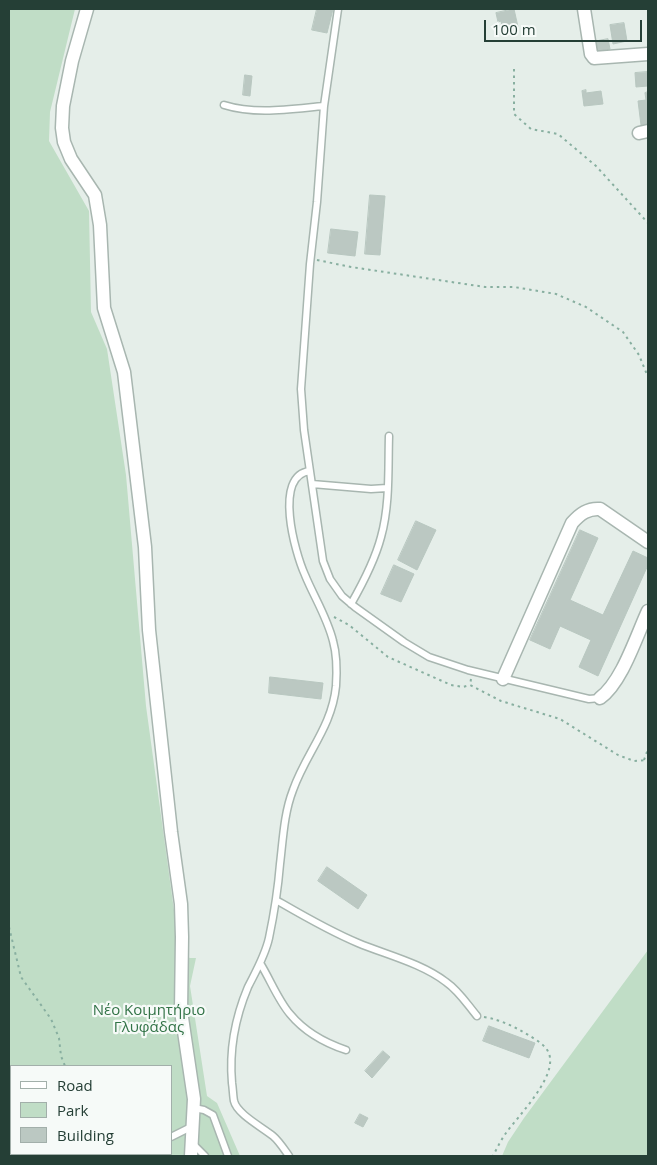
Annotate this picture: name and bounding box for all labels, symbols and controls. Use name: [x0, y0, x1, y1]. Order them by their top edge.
scale bar: [487, 10, 644, 42]
text: 100 m: [492, 19, 536, 39]
park label: Νέο Κοιμητήριο Γλυφάδας: [93, 1002, 205, 1037]
legend: [10, 1065, 172, 1155]
text: Road: [57, 1075, 93, 1095]
text: Park: [57, 1100, 88, 1120]
text: Building: [57, 1125, 114, 1145]

